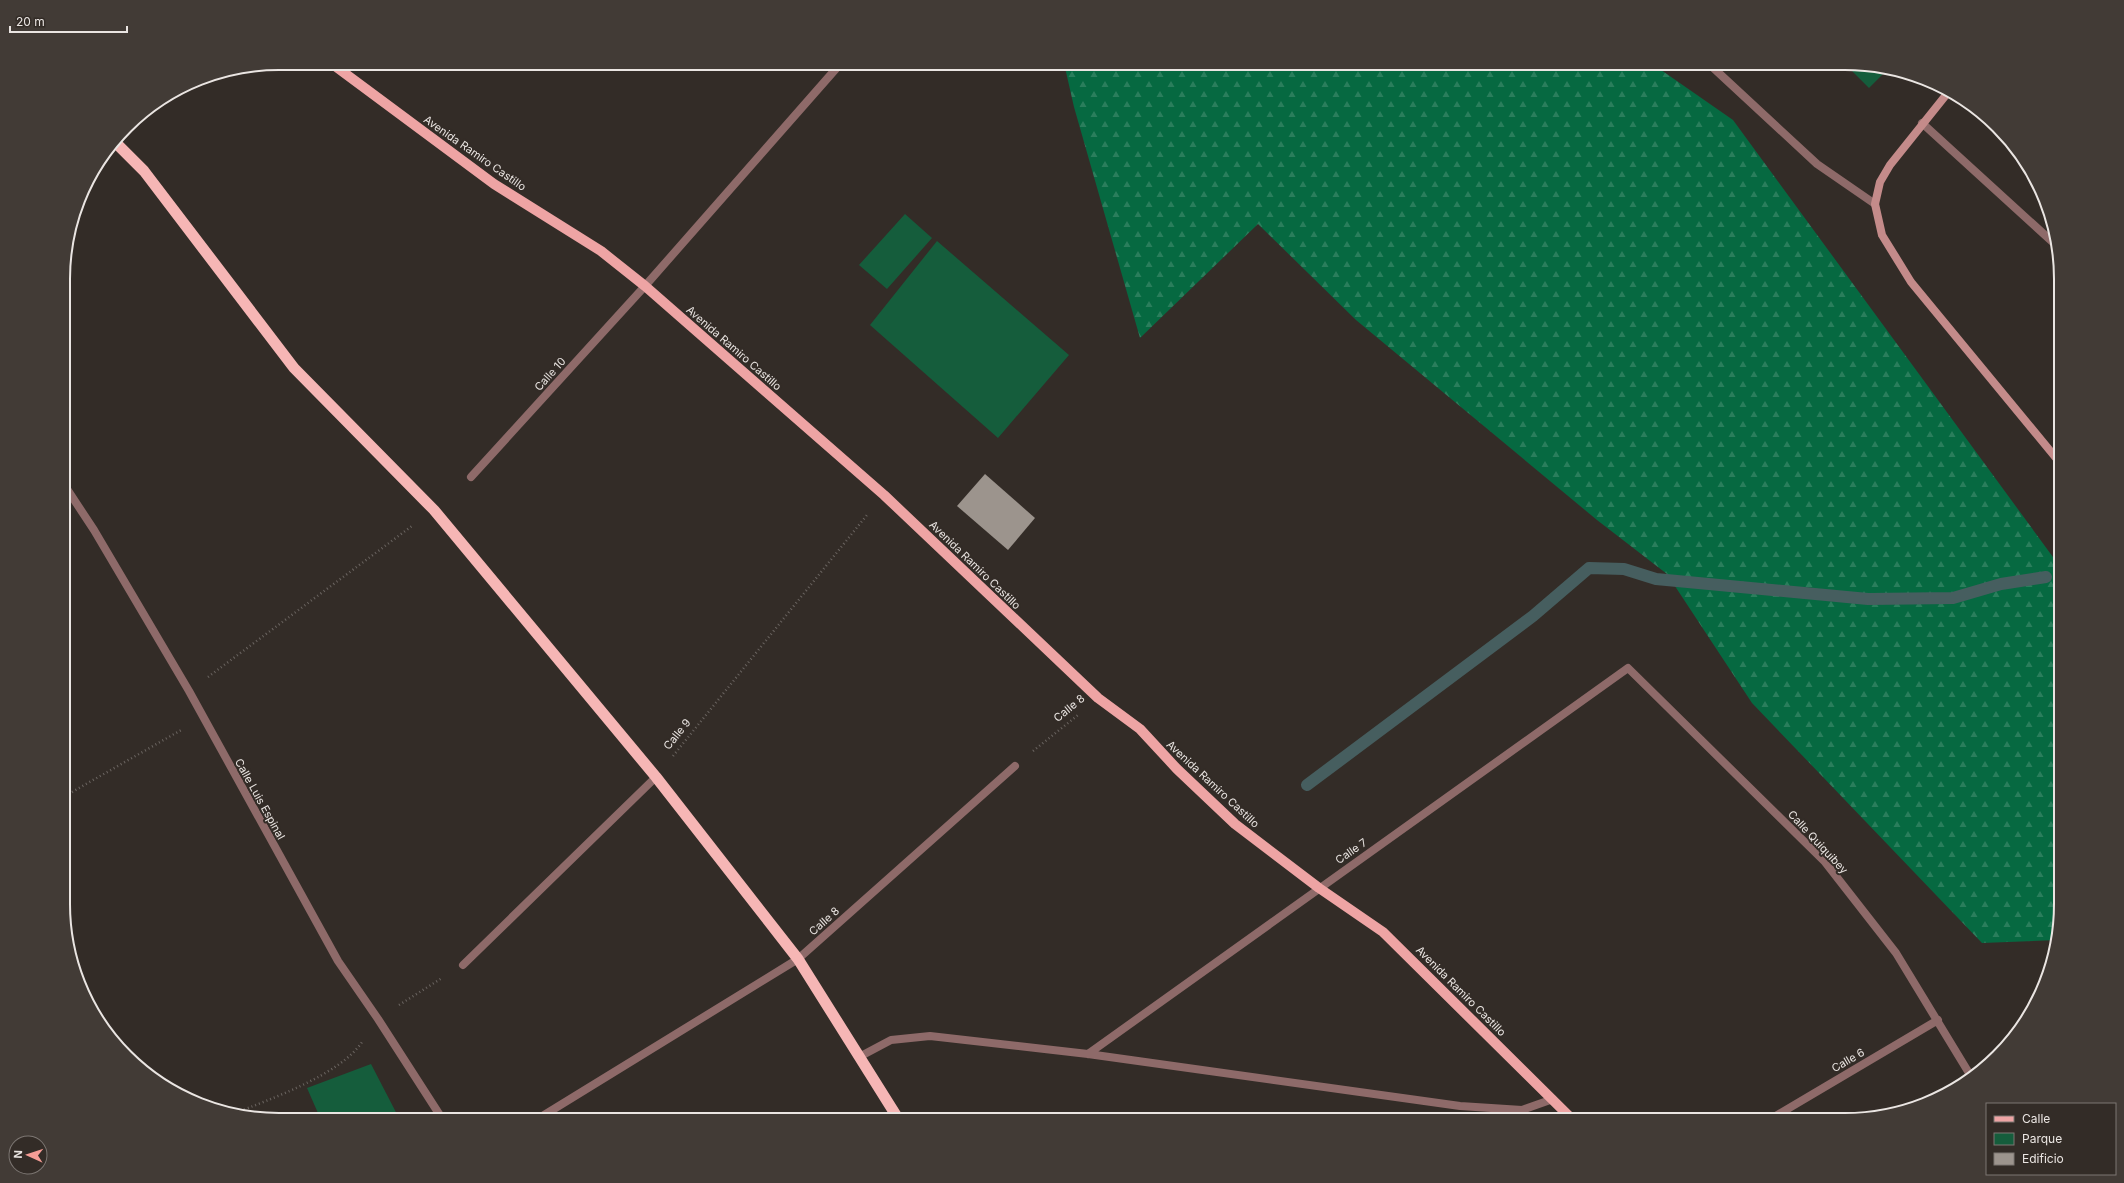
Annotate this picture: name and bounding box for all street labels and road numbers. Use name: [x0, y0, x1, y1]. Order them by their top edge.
street label: Avenida Ramiro Castillo: [421, 112, 529, 194]
street label: Avenida Ramiro Castillo: [683, 303, 785, 393]
street label: Calle 10: [531, 354, 569, 394]
street label: Avenida Ramiro Castillo: [926, 518, 1024, 613]
street label: Calle 8: [1051, 691, 1087, 725]
street label: Calle 9: [660, 716, 694, 752]
street label: Avenida Ramiro Castillo: [1164, 737, 1263, 831]
street label: Calle Luis Espinal: [232, 756, 288, 842]
street label: Calle Quiquibey: [1785, 807, 1851, 877]
street label: Calle 7: [1333, 835, 1369, 867]
street label: Calle 8: [806, 904, 842, 938]
street label: Avenida Ramiro Castillo: [1413, 943, 1509, 1039]
street label: Calle 6: [1829, 1045, 1867, 1075]

